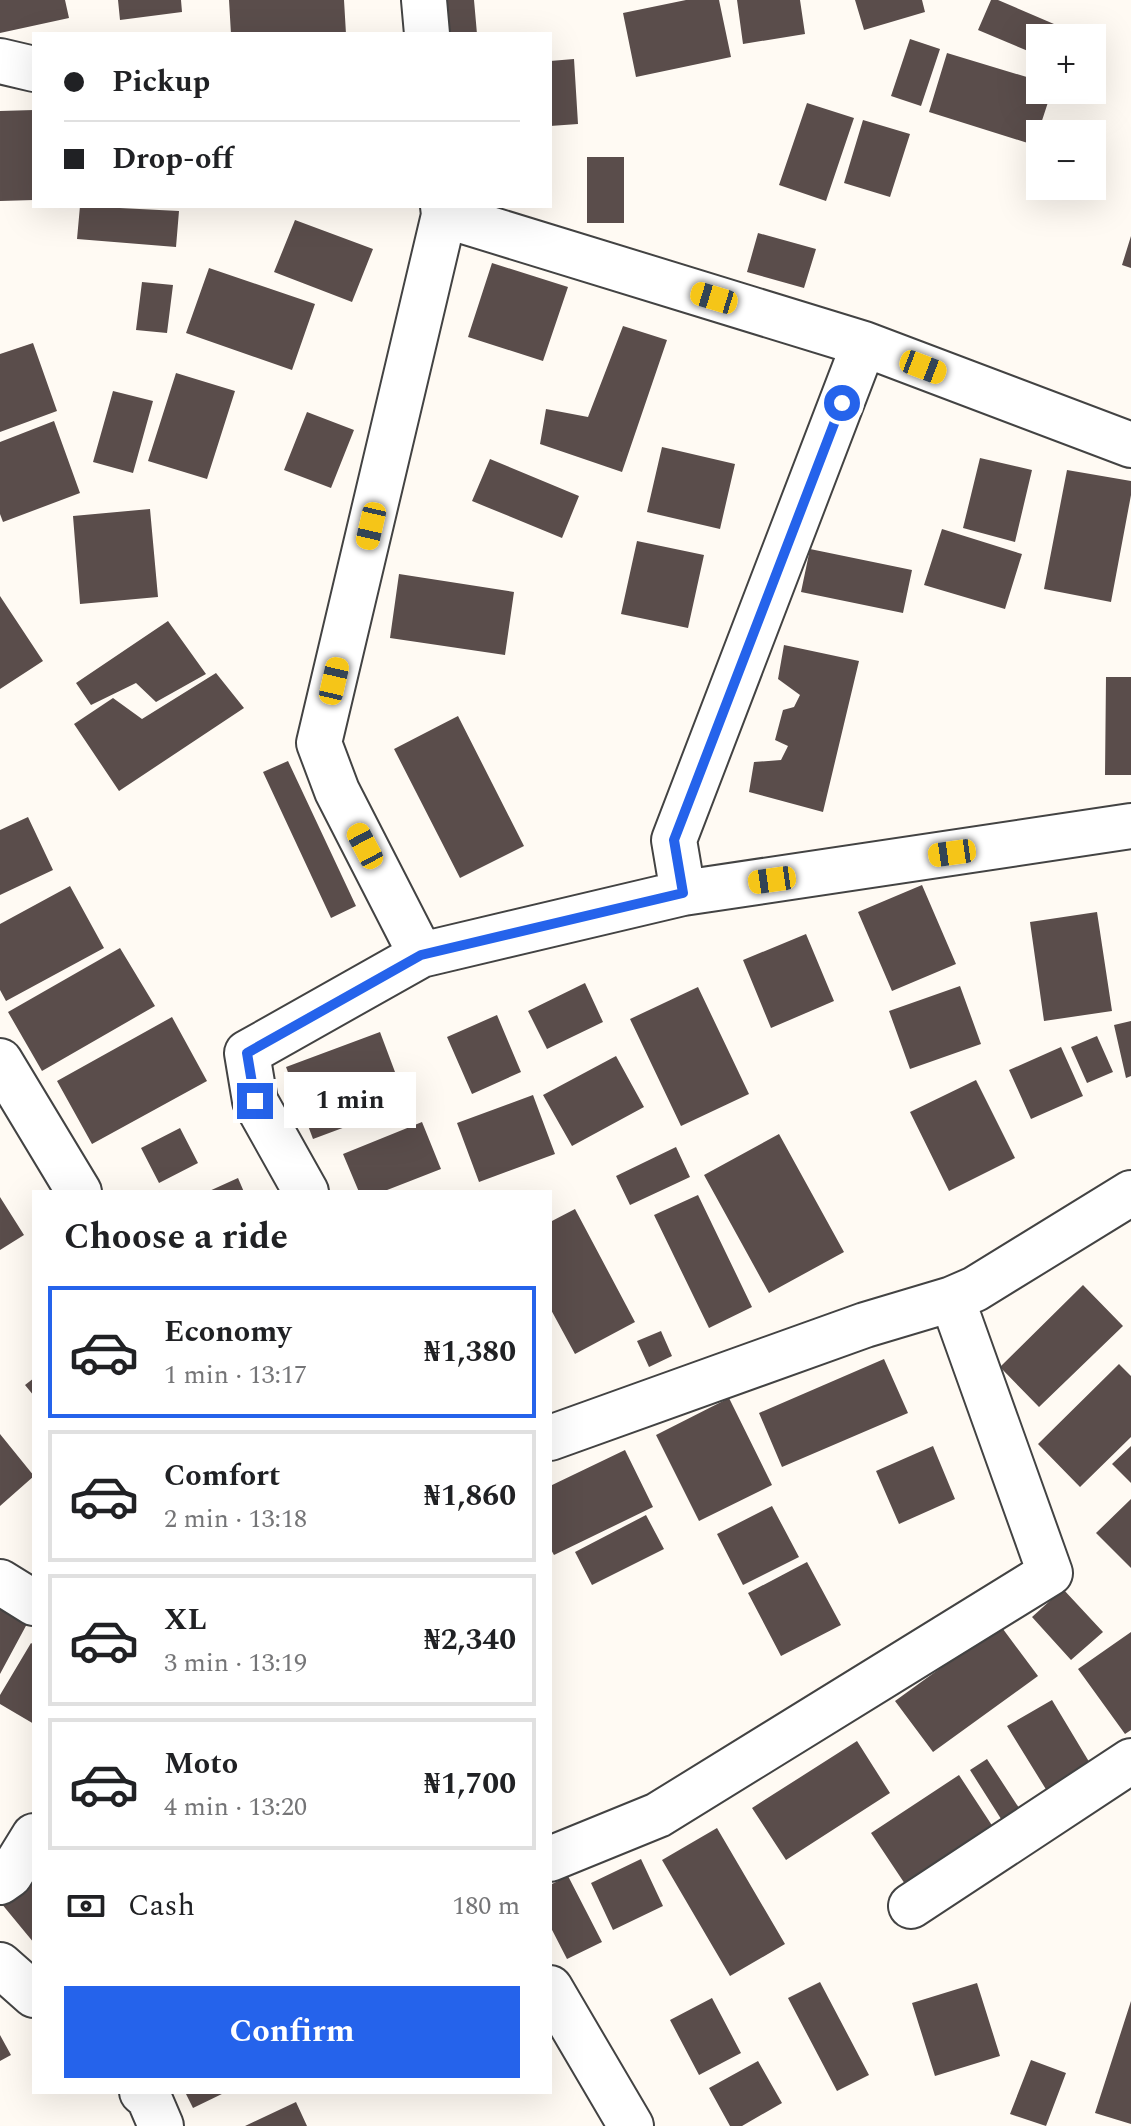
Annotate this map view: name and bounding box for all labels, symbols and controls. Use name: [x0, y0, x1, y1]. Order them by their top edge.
map controls: [1026, 24, 1106, 200]
button: +: [1026, 24, 1106, 104]
text: Pickup: [112, 59, 210, 105]
button: −: [1026, 120, 1106, 200]
text: Drop-off: [112, 136, 233, 182]
car: [688, 280, 740, 316]
car: [896, 347, 950, 387]
route start: [824, 385, 860, 421]
car: [354, 500, 388, 552]
car: [317, 655, 351, 707]
car: [343, 819, 387, 873]
car: [927, 838, 977, 868]
car: [747, 865, 797, 895]
callout: 1 min: [283, 1073, 415, 1129]
text: 1 min: [315, 1080, 385, 1120]
route end: [237, 1083, 273, 1119]
text: Choose a ride: [64, 1210, 288, 1265]
text: Economy: [164, 1309, 291, 1355]
icon: car: [68, 1316, 140, 1388]
text: ₦1,380: [424, 1329, 516, 1375]
text: 1 min · 13:17: [164, 1355, 307, 1395]
text: Comfort: [164, 1453, 280, 1499]
icon: car: [68, 1460, 140, 1532]
text: ₦1,860: [424, 1473, 516, 1519]
text: 2 min · 13:18: [164, 1499, 307, 1539]
text: XL: [164, 1597, 207, 1643]
icon: car: [68, 1604, 140, 1676]
text: ₦2,340: [424, 1617, 516, 1663]
text: 3 min · 13:19: [164, 1643, 307, 1683]
text: Moto: [164, 1741, 238, 1787]
icon: car: [68, 1748, 140, 1820]
text: ₦1,700: [424, 1761, 516, 1807]
text: 4 min · 13:20: [164, 1787, 307, 1827]
text: Cash: [128, 1883, 195, 1929]
icon: cash: [64, 1884, 108, 1928]
text: 180 m: [452, 1886, 520, 1926]
button: Confirm: [64, 1986, 520, 2078]

